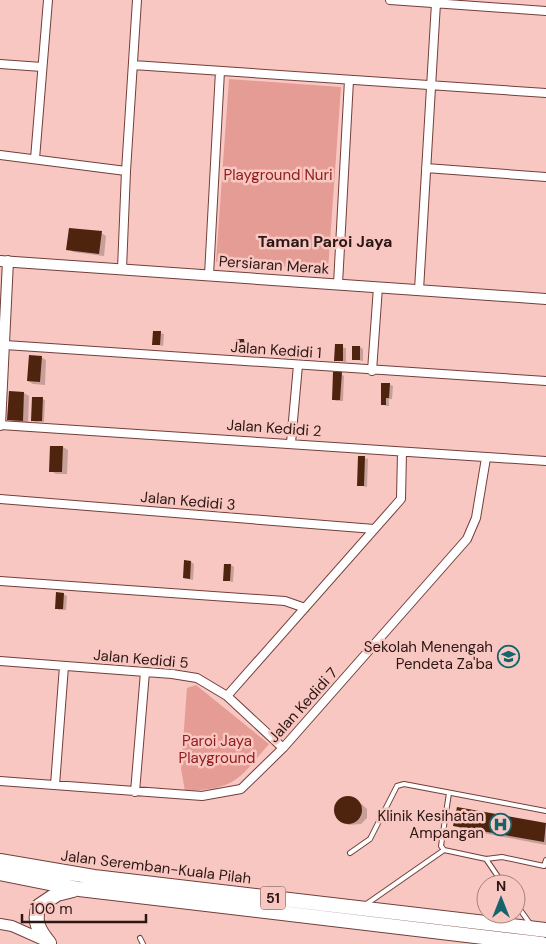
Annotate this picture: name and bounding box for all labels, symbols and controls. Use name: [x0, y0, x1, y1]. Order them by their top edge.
park label: Playground Nuri: [223, 165, 333, 185]
district label: Taman Paroi Jaya: [258, 231, 392, 252]
street label: Persiaran Merak: [218, 251, 330, 279]
street label: Jalan Kedidi 1: [230, 337, 322, 363]
street label: Jalan Kedidi 2: [226, 415, 322, 441]
street label: Jalan Kedidi 3: [140, 487, 236, 515]
place label: Sekolah Menengah Pendeta Za'ba: [364, 637, 493, 674]
school or university icon: Sekolah Menengah Pendeta Za'ba: [497, 644, 521, 668]
street label: Jalan Kedidi 5: [92, 645, 190, 673]
street label: Jalan Kedidi 7: [264, 663, 342, 747]
park label: Paroi Jaya Playground: [179, 731, 256, 768]
place label: Klinik Kesihatan Ampangan: [377, 806, 484, 843]
hospital icon: Klinik Kesihatan Ampangan: [488, 813, 512, 837]
street label: Jalan Seremban-Kuala Pilah: [60, 845, 252, 889]
north arrow: [476, 874, 526, 924]
text: N: [496, 877, 506, 895]
road number: 51: [260, 886, 286, 910]
scale bar: [22, 892, 146, 924]
text: 100 m: [30, 899, 73, 919]

